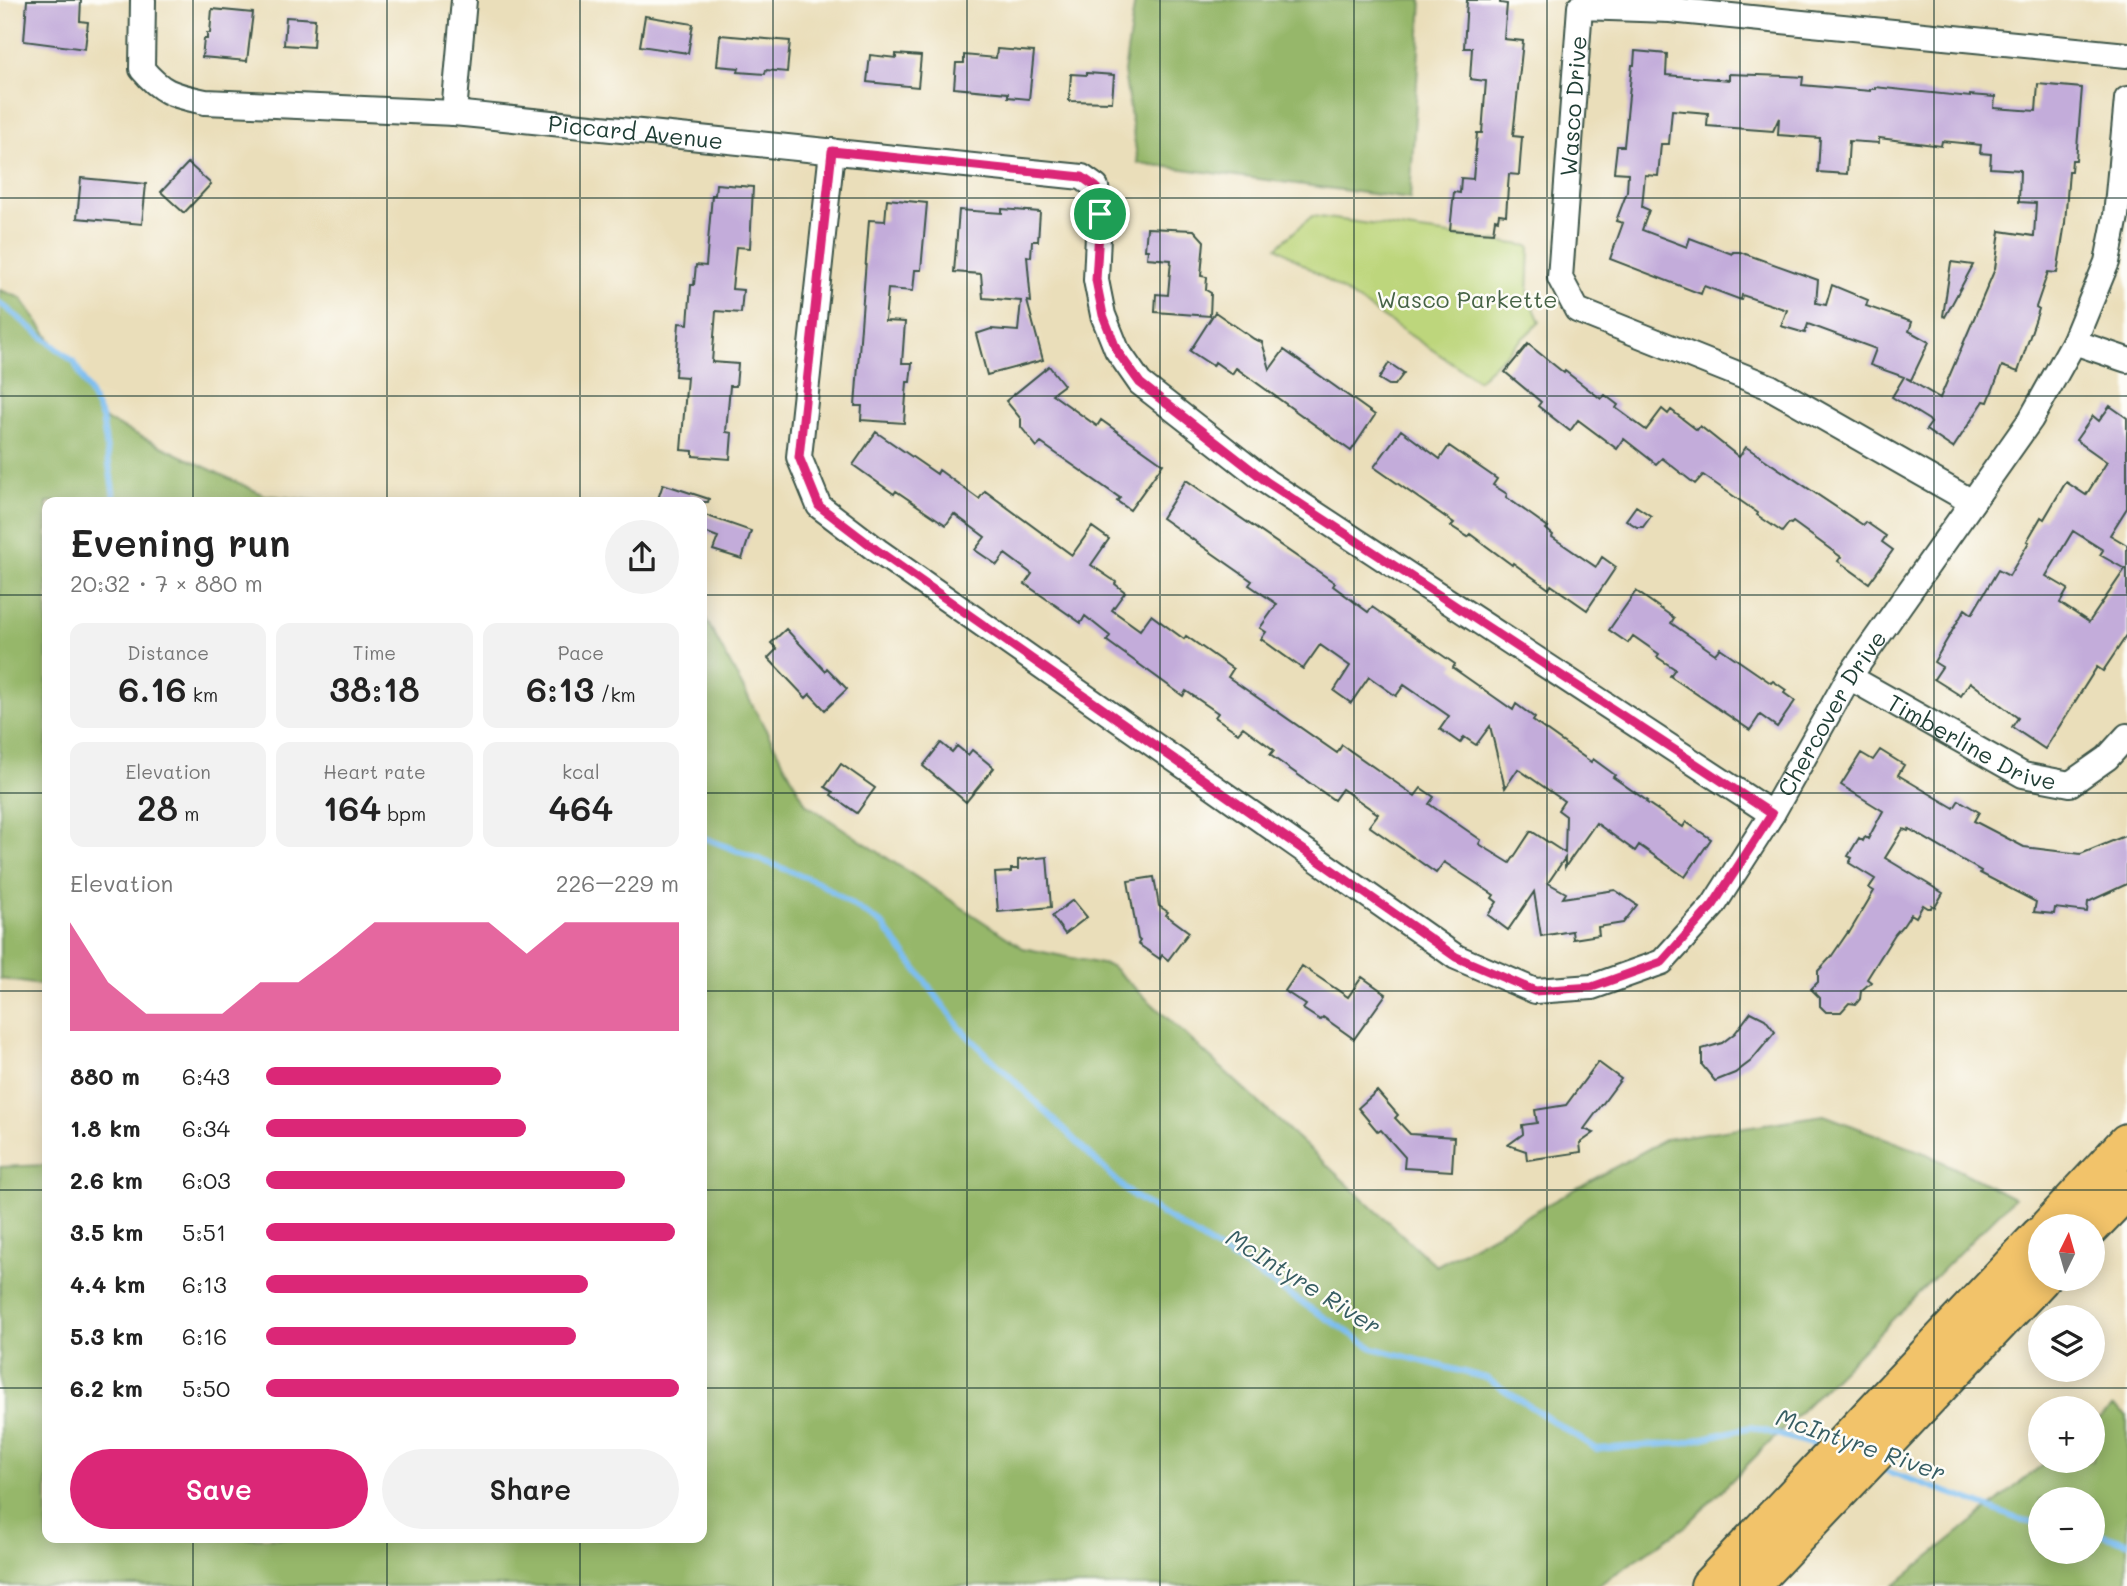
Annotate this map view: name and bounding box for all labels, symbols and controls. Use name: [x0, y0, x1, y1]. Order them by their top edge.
street label: Wasco Drive: [1553, 34, 1593, 177]
street label: Piccard Avenue: [547, 108, 725, 155]
pin: [1070, 184, 1130, 244]
icon: arrive: [1081, 195, 1119, 233]
park label: Wasco Parkette: [1376, 284, 1558, 314]
text: Evening run: [70, 517, 291, 567]
button: share: [605, 520, 679, 594]
text: 20:32 · 7 × 880 m: [70, 568, 263, 598]
street label: Chercover Drive: [1770, 624, 1893, 801]
text: Distance: [127, 640, 209, 665]
text: Time: [353, 640, 396, 665]
text: Pace: [558, 640, 604, 665]
text: 6.16: [118, 665, 187, 711]
text: 38:18: [329, 665, 420, 711]
text: 6:13: [526, 665, 594, 711]
text: km: [187, 682, 218, 707]
text: /km: [594, 682, 636, 707]
street label: Timberline Drive: [1882, 687, 2059, 796]
text: Elevation: [126, 759, 211, 784]
text: Heart rate: [323, 759, 426, 784]
text: kcal: [562, 759, 600, 784]
text: 28: [137, 784, 178, 830]
text: 164: [323, 784, 381, 830]
text: 464: [549, 784, 613, 830]
text: m: [178, 801, 199, 826]
text: bpm: [381, 801, 426, 826]
text: Elevation: [70, 868, 173, 898]
text: 226–229 m: [556, 868, 679, 898]
text: 880 m: [70, 1061, 140, 1091]
text: 6:43: [182, 1061, 230, 1091]
text: 1.8 km: [70, 1113, 140, 1143]
text: 6:34: [182, 1113, 230, 1143]
text: 2.6 km: [70, 1165, 143, 1195]
text: 6:03: [182, 1165, 231, 1195]
north arrow: [2028, 1214, 2105, 1292]
map controls: [2028, 1214, 2105, 1564]
text: 3.5 km: [70, 1217, 143, 1247]
text: 5:51: [182, 1217, 226, 1247]
water label: McIntyre River: [1221, 1221, 1387, 1341]
text: 4.4 km: [70, 1269, 145, 1299]
text: 6:13: [182, 1269, 227, 1299]
button: layers: [2028, 1305, 2105, 1382]
text: 5.3 km: [70, 1321, 143, 1351]
text: 6:16: [182, 1321, 227, 1351]
text: 6.2 km: [70, 1373, 143, 1403]
text: 5:50: [182, 1373, 230, 1403]
button: +: [2028, 1396, 2105, 1473]
water label: McIntyre River: [1772, 1401, 1950, 1487]
button: Save: [70, 1449, 368, 1529]
button: Share: [382, 1449, 679, 1529]
button: −: [2028, 1487, 2105, 1564]

